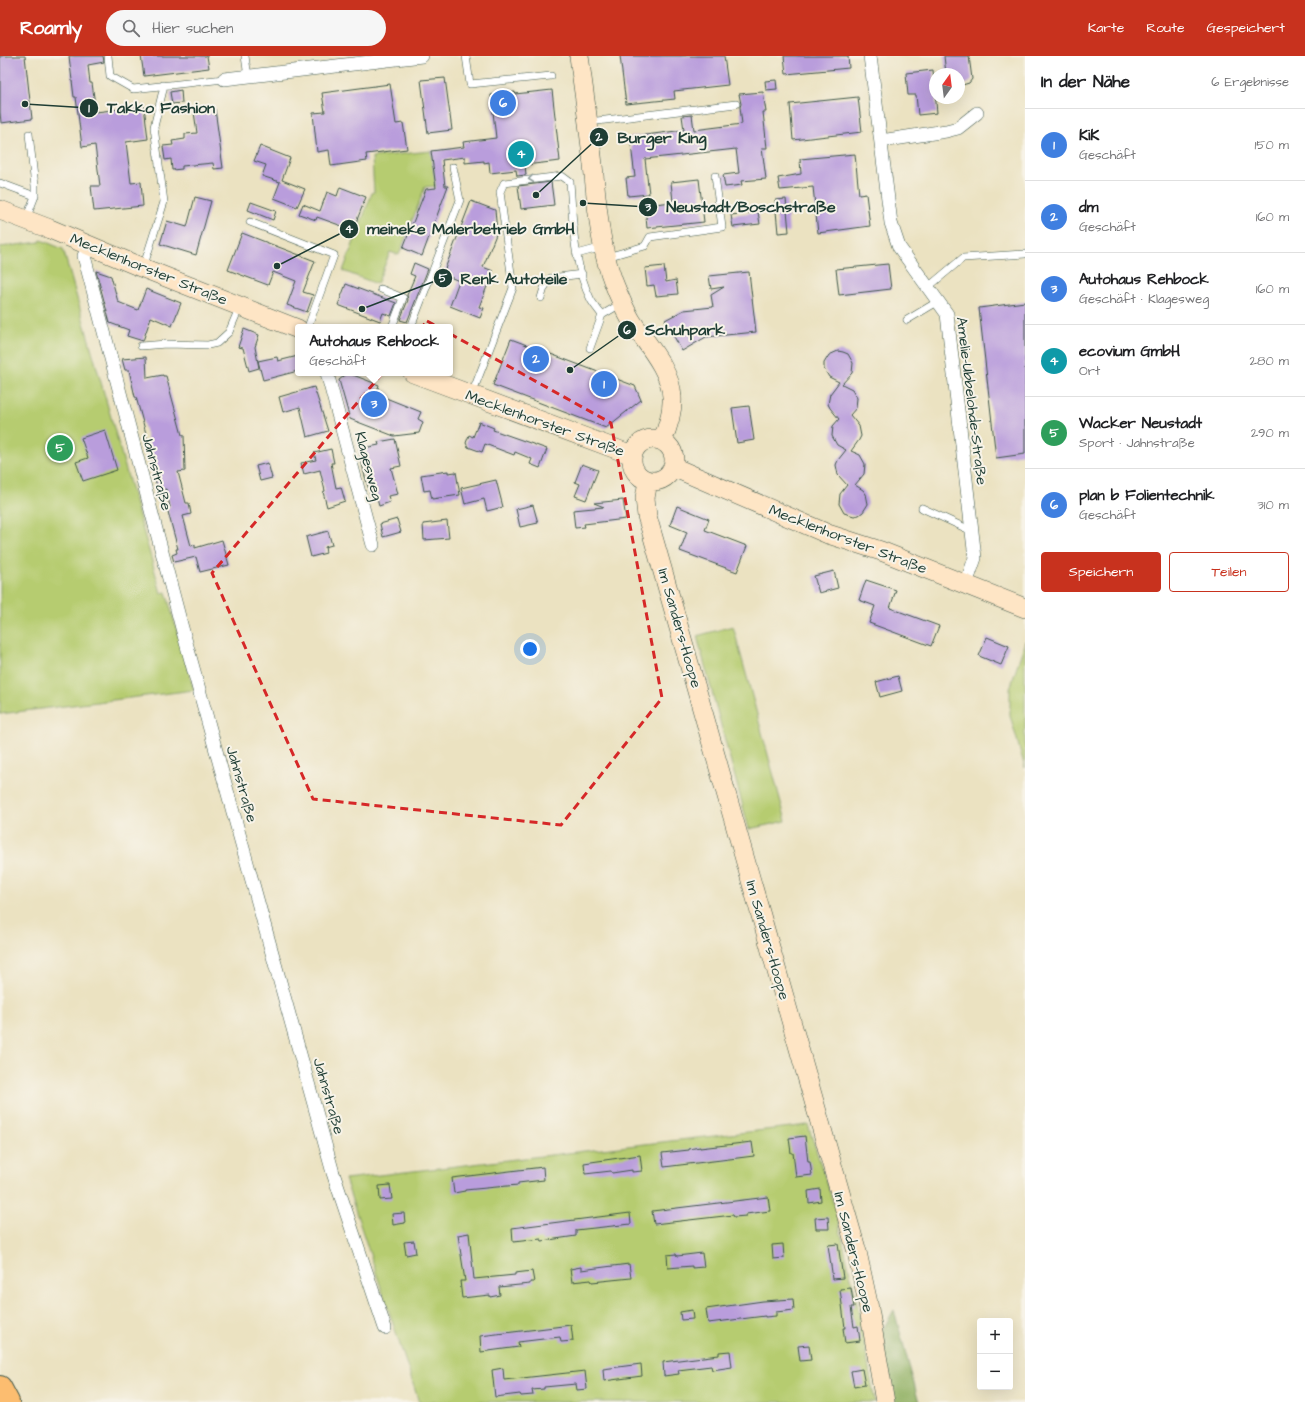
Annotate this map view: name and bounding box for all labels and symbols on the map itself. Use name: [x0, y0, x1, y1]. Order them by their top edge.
north arrow: [929, 68, 965, 104]
pin: 6: [490, 88, 516, 118]
callout: Takko Fashion: [79, 94, 222, 122]
text: Takko Fashion: [106, 97, 215, 119]
text: 1: [88, 100, 90, 117]
callout: Burger King: [589, 123, 714, 151]
text: Burger King: [618, 127, 707, 151]
text: 2: [595, 129, 603, 146]
pin: 4: [508, 139, 534, 169]
one-way arrow: [528, 175, 534, 184]
callout: Neustadt/Boschstraße: [638, 193, 844, 221]
text: Neustadt/Boschstraße: [666, 196, 836, 218]
text: 3: [644, 199, 652, 216]
callout: meineke Malerbetrieb GmbH: [339, 215, 583, 243]
text: meineke Malerbetrieb GmbH: [367, 218, 575, 240]
text: 4: [345, 221, 354, 238]
street label: Mecklenhorster Straße: [67, 228, 231, 311]
callout: Renk Autoteile: [433, 264, 576, 292]
text: Renk Autoteile: [461, 268, 568, 290]
text: 5: [439, 270, 448, 287]
callout: Schuhpark: [617, 316, 733, 344]
street label: Amelie-Ubbelohde-Straße: [951, 316, 992, 486]
text: Schuhpark: [644, 319, 725, 341]
text: 6: [623, 322, 631, 339]
pin: 2: [523, 344, 549, 374]
pin: 1: [591, 369, 617, 399]
street label: Mecklenhorster Straße: [462, 385, 627, 462]
pin: 3: [361, 389, 387, 419]
street label: Klagesweg: [348, 429, 388, 503]
street label: Jahnstraße: [136, 431, 177, 513]
pin: 5: [47, 433, 73, 463]
street label: Mecklenhorster Straße: [766, 500, 930, 579]
street label: Im Sanders-Hoope: [652, 566, 707, 690]
your location: [520, 639, 540, 659]
street label: Jahnstraße: [221, 743, 262, 825]
street label: Im Sanders-Hoope: [740, 878, 795, 1002]
street label: Jahnstraße: [308, 1055, 349, 1137]
street label: Im Sanders-Hoope: [828, 1190, 879, 1315]

